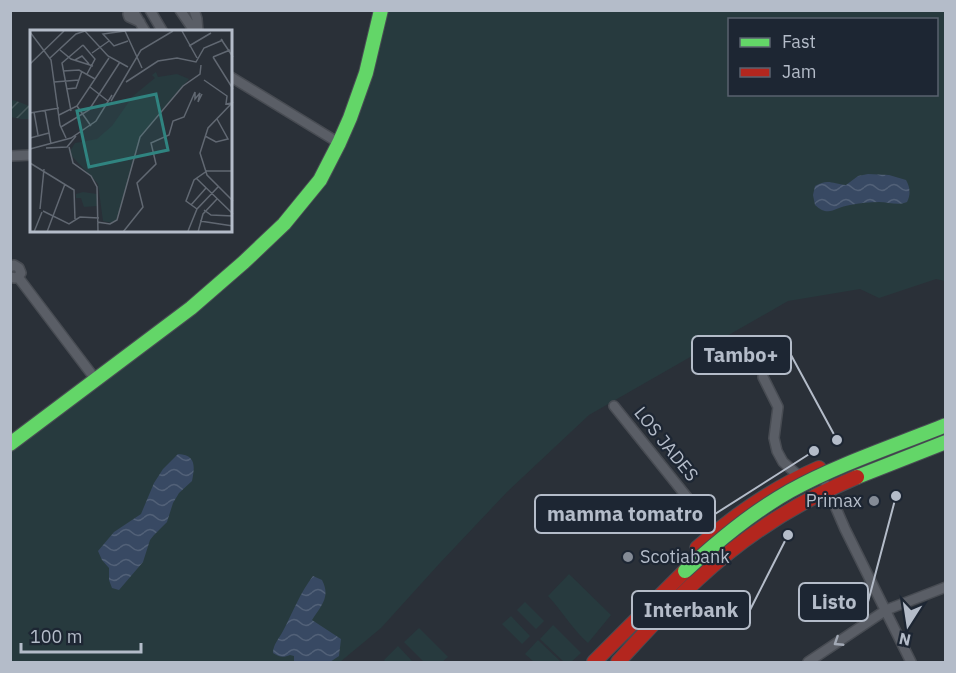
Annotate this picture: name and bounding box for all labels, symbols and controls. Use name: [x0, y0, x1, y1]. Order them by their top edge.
legend: [728, 18, 938, 96]
inset map: [30, 30, 232, 232]
text: Fast: [782, 30, 816, 53]
text: Jam: [782, 60, 817, 83]
callout: Tambo+: [692, 336, 791, 374]
text: Tambo+: [704, 341, 778, 368]
street label: LOS JADES: [629, 402, 704, 486]
place label: Primax: [806, 489, 862, 512]
marker: Primax: [867, 494, 881, 508]
callout: mamma tomatro: [535, 495, 715, 533]
text: mamma tomatro: [547, 500, 703, 527]
place label: Scotiabank: [640, 545, 730, 568]
marker: Scotiabank: [621, 550, 635, 564]
callout: Listo: [799, 583, 868, 621]
text: Listo: [811, 588, 857, 615]
callout: Interbank: [632, 591, 750, 629]
north arrow: [878, 595, 938, 655]
text: Interbank: [644, 596, 739, 623]
scale bar: [21, 616, 141, 654]
text: 100 m: [30, 625, 82, 648]
text: N: [897, 629, 913, 651]
one-way arrow: [834, 635, 845, 646]

